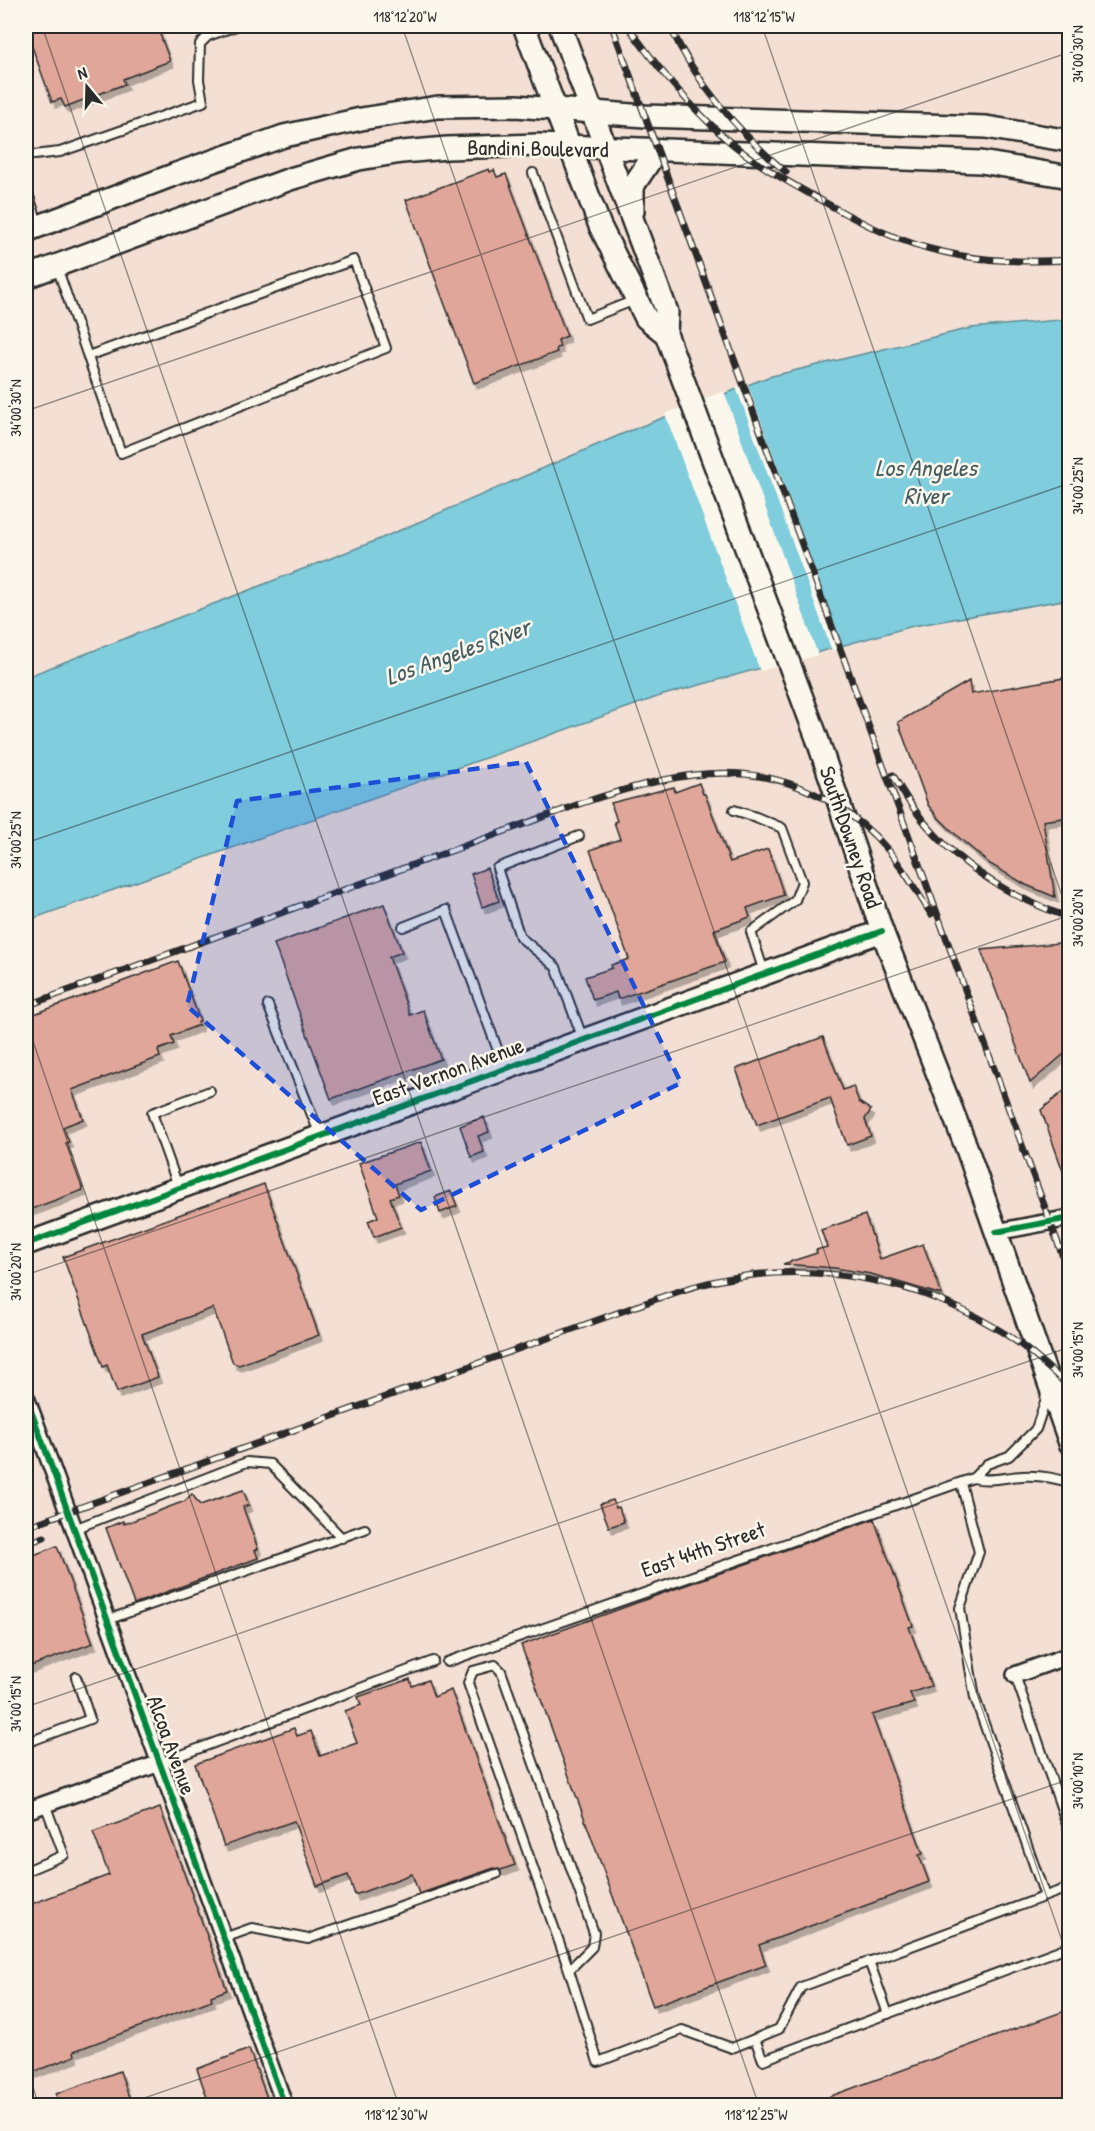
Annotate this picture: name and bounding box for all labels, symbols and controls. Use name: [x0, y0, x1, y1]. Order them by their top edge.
text: 118°12'20"W: [373, 6, 437, 27]
text: 118°12'15"W: [733, 6, 795, 27]
text: 34°00'30"N: [1067, 25, 1088, 83]
north arrow: [57, 57, 117, 117]
text: N: [75, 61, 90, 85]
street label: Bandini Boulevard: [467, 132, 609, 164]
text: 34°00'30"N: [5, 379, 26, 437]
water label: Los Angeles River: [875, 451, 979, 511]
text: 34°00'25"N: [1067, 457, 1088, 515]
water label: Los Angeles River: [381, 609, 537, 693]
street label: South Downey Road: [813, 762, 889, 912]
text: 34°00'25"N: [5, 811, 26, 869]
text: 34°00'20"N: [1067, 889, 1088, 947]
street label: East Vernon Avenue: [368, 1030, 528, 1112]
text: 34°00'20"N: [5, 1243, 26, 1301]
text: 34°00'15"N: [1067, 1322, 1088, 1378]
street label: East 44th Street: [637, 1514, 769, 1584]
text: 34°00'15"N: [5, 1676, 26, 1732]
street label: Alcoa Avenue: [140, 1691, 204, 1799]
text: 34°00'10"N: [1067, 1753, 1088, 1809]
text: 118°12'30"W: [364, 2104, 428, 2125]
text: 118°12'25"W: [725, 2104, 788, 2125]

